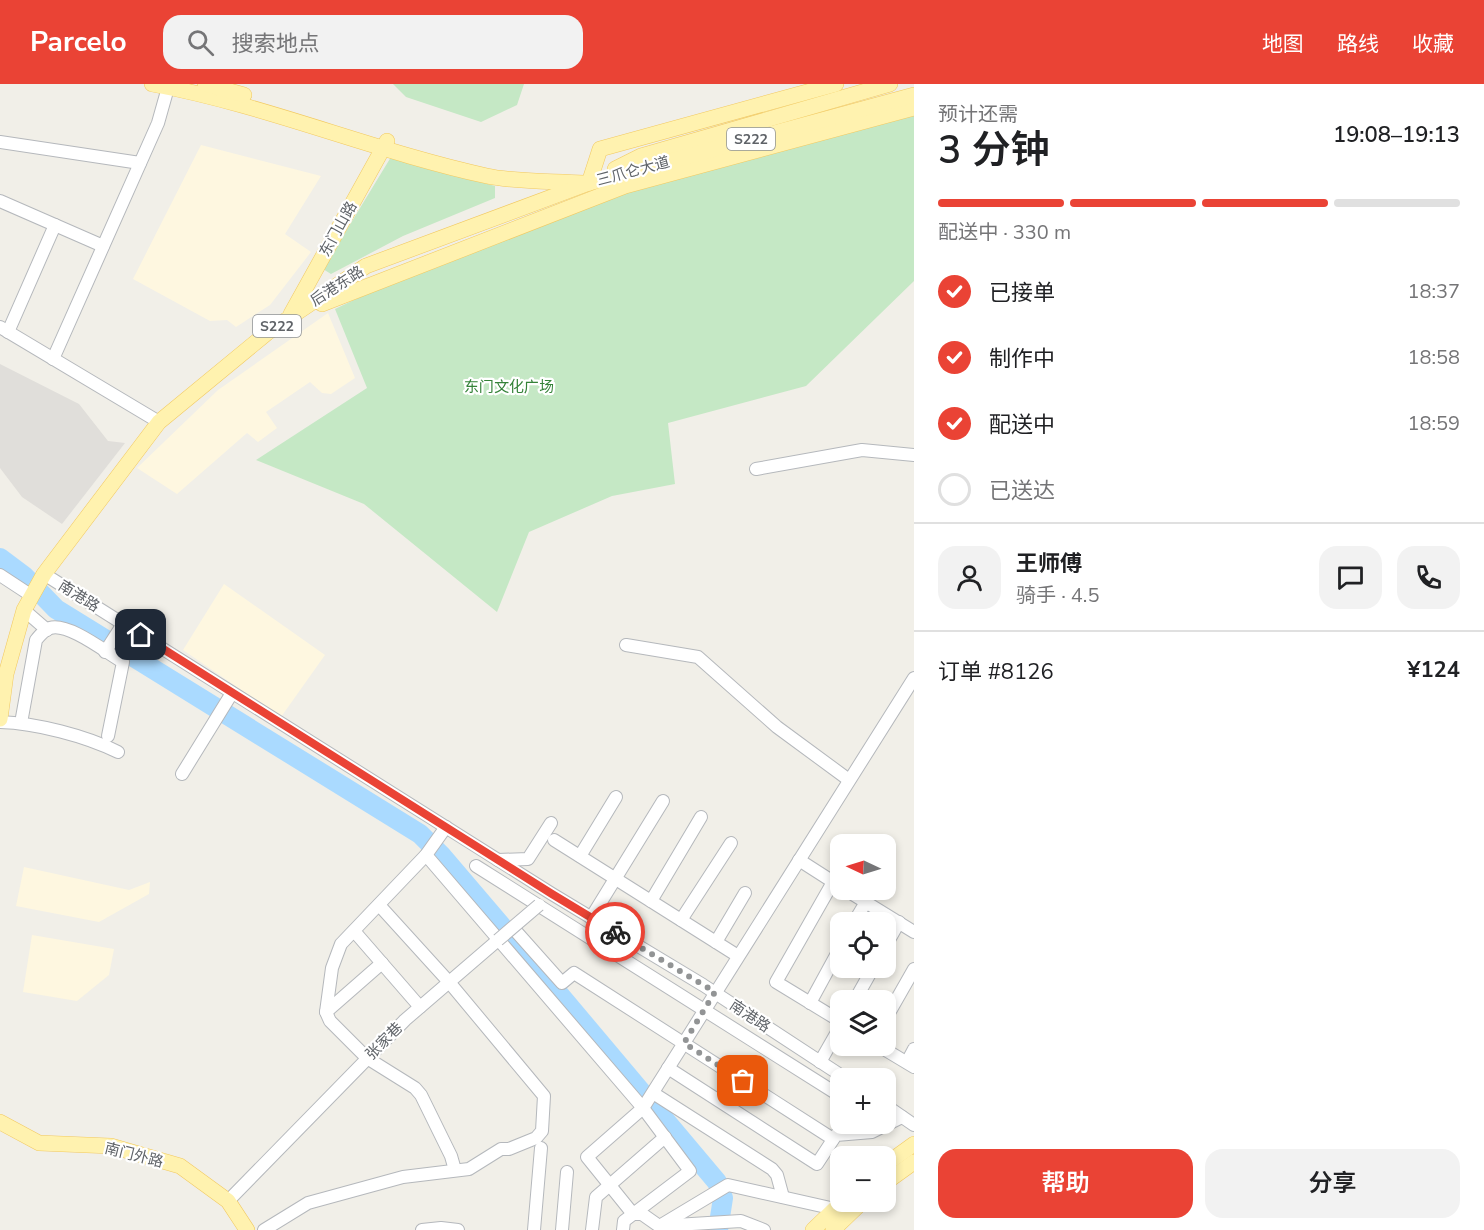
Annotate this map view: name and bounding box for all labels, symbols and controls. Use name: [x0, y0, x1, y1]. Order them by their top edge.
search box: [163, 15, 583, 69]
text: Parcelo: [30, 23, 127, 61]
icon: search: [184, 26, 217, 59]
text: 搜索地点: [232, 29, 320, 59]
text: 地图: [1262, 30, 1304, 58]
text: 路线: [1337, 30, 1379, 58]
text: 收藏: [1412, 30, 1454, 58]
text: 预计还需: [938, 101, 1018, 128]
text: 19:08–19:13: [1333, 120, 1460, 150]
text: 3 分钟: [938, 124, 1050, 177]
road number: S222: [727, 128, 775, 150]
street label: 三爪仑大道: [594, 152, 672, 190]
street label: 东门山路: [315, 198, 361, 260]
text: 配送中 · 330 m: [938, 219, 1071, 246]
street label: 后港东路: [306, 261, 368, 311]
icon: check: [938, 275, 971, 308]
text: 已接单: [989, 278, 1055, 308]
text: 18:37: [1407, 278, 1460, 305]
road number: S222: [253, 315, 301, 337]
icon: check: [938, 341, 971, 374]
text: 制作中: [989, 344, 1055, 374]
text: 18:58: [1407, 344, 1460, 371]
park label: 东门文化广场: [464, 377, 554, 397]
icon: check: [938, 407, 971, 440]
text: 配送中: [989, 410, 1055, 440]
text: 18:59: [1407, 410, 1460, 437]
text: 已送达: [989, 476, 1055, 506]
button: person: [938, 546, 1001, 609]
button: chat: [1319, 546, 1382, 609]
button: phone: [1397, 546, 1460, 609]
text: 王师傅: [1016, 549, 1082, 579]
street label: 南港路: [55, 576, 103, 616]
text: 骑手 · 4.5: [1016, 582, 1099, 609]
pin: [115, 609, 166, 660]
icon: home: [124, 618, 157, 651]
text: ¥124: [1407, 655, 1460, 685]
text: 订单 #8126: [938, 657, 1054, 687]
north arrow: [830, 834, 896, 900]
map controls: [830, 834, 896, 1212]
courier: [585, 902, 645, 962]
button: locate: [830, 912, 896, 978]
icon: bike: [599, 916, 632, 949]
button: layers: [830, 990, 896, 1056]
street label: 南港路: [726, 995, 774, 1037]
street label: 张家巷: [361, 1018, 407, 1064]
pin: [717, 1055, 768, 1106]
icon: bag: [726, 1064, 759, 1097]
button: +: [830, 1068, 896, 1134]
street label: 南门外路: [102, 1138, 166, 1172]
button: −: [830, 1146, 896, 1212]
button: 帮助: [938, 1149, 1193, 1218]
button: 分享: [1205, 1149, 1460, 1218]

